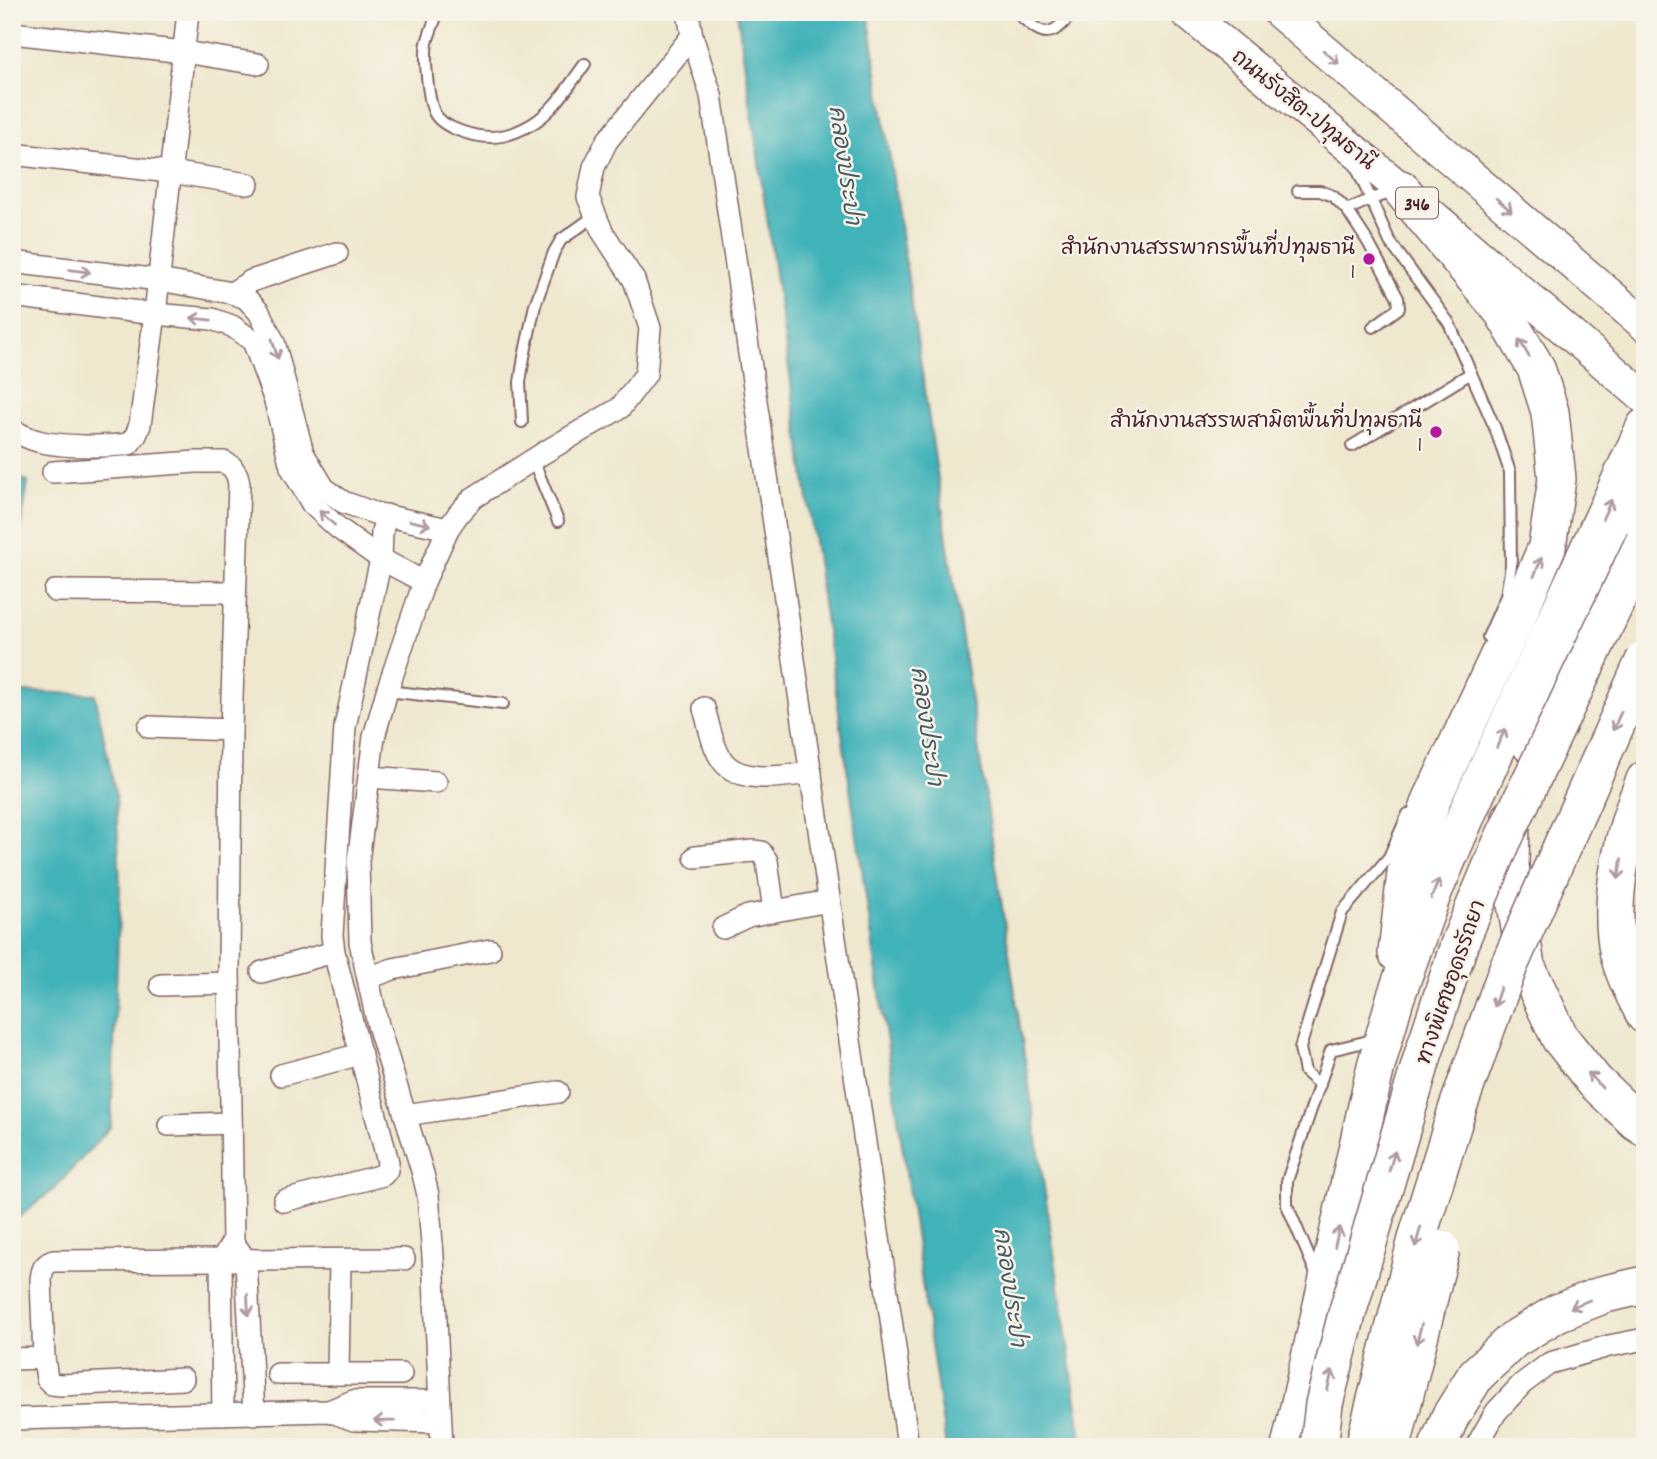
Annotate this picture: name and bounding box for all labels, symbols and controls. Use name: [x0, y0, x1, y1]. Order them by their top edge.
street label: ถนนรังสิต-ปทุมธานี: [1224, 44, 1381, 179]
one-way arrow: [1322, 49, 1340, 65]
water label: คลองประปา: [818, 104, 867, 229]
road number: 346: [1396, 188, 1438, 218]
one-way arrow: [1495, 197, 1513, 213]
place label: สำนักงานสรรพากรพื้นที่ปทุมธานี 1: [1061, 228, 1355, 289]
marker: สำนักงานสรรพากรพื้นที่ปทุมธานี 1: [1361, 251, 1377, 267]
one-way arrow: [68, 265, 91, 278]
one-way arrow: [190, 312, 213, 325]
one-way arrow: [270, 337, 282, 359]
one-way arrow: [1517, 339, 1531, 359]
place label: สำนักงานสรรพสามิตพื้นที่ปทุมธานี 1: [1110, 401, 1422, 462]
marker: สำนักงานสรรพสามิตพื้นที่ปทุมธานี 1: [1428, 424, 1444, 440]
one-way arrow: [1601, 499, 1614, 520]
one-way arrow: [319, 509, 336, 526]
one-way arrow: [408, 517, 430, 530]
one-way arrow: [1532, 557, 1545, 579]
water label: คลองประปา: [900, 665, 949, 790]
one-way arrow: [1610, 710, 1623, 732]
one-way arrow: [1495, 728, 1508, 749]
one-way arrow: [1613, 857, 1626, 880]
one-way arrow: [1429, 878, 1442, 900]
street label: ทางพิเศษอุดรรัถยา: [1411, 897, 1495, 1069]
one-way arrow: [1490, 986, 1502, 1008]
one-way arrow: [1587, 1071, 1603, 1089]
one-way arrow: [1386, 1150, 1399, 1172]
one-way arrow: [1411, 1225, 1424, 1247]
water label: คลองประปา: [983, 1226, 1032, 1351]
one-way arrow: [1331, 1226, 1345, 1249]
one-way arrow: [242, 1294, 255, 1317]
one-way arrow: [1569, 1299, 1591, 1312]
one-way arrow: [1412, 1323, 1425, 1345]
one-way arrow: [1324, 1369, 1337, 1392]
one-way arrow: [373, 1414, 396, 1428]

